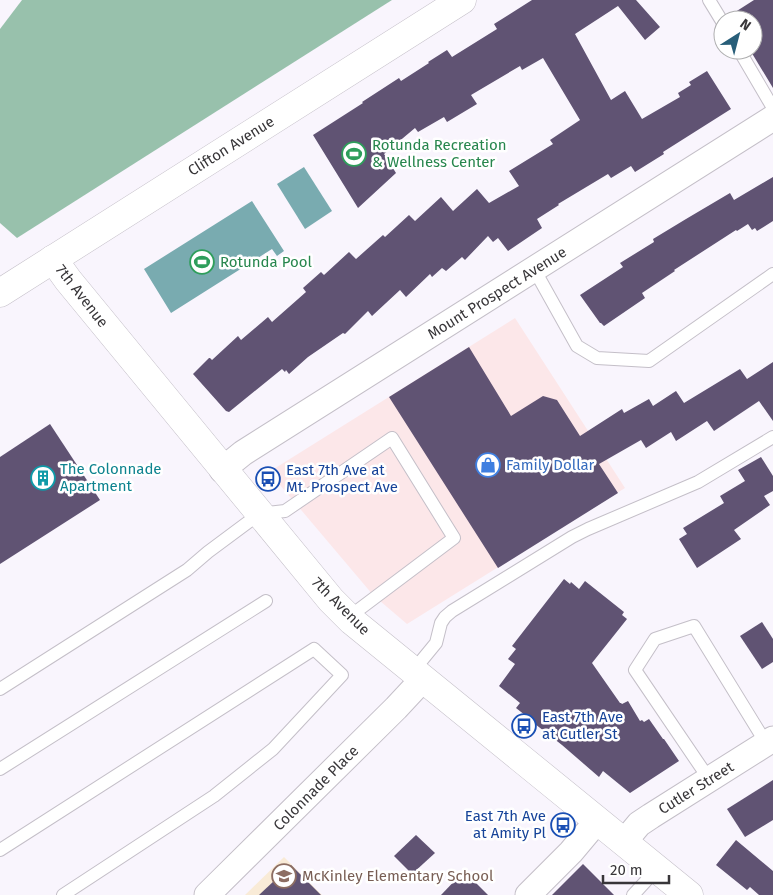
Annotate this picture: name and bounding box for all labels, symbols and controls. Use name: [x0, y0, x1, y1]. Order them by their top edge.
north arrow: [713, 10, 763, 60]
text: N: [737, 15, 754, 34]
street label: Clifton Avenue: [185, 112, 277, 180]
place label: Rotunda Recreation & Wellness Center: [372, 136, 507, 171]
sports icon: Rotunda Recreation & Wellness Center: [341, 141, 367, 167]
street label: Mount Prospect Avenue: [424, 243, 570, 343]
sports icon: Rotunda Pool: [189, 249, 215, 275]
place label: Rotunda Pool: [220, 253, 312, 271]
street label: 7th Avenue: [52, 261, 112, 331]
shop icon: Family Dollar: [475, 452, 501, 478]
place label: Family Dollar: [506, 456, 595, 474]
place label: The Colonnade Apartment: [60, 460, 162, 495]
place label: East 7th Ave at Mt. Prospect Ave: [286, 461, 398, 496]
building icon: The Colonnade Apartment: [30, 465, 56, 491]
bus stop icon: East 7th Ave at Mt. Prospect Ave: [255, 466, 281, 492]
street label: 7th Avenue: [308, 573, 374, 639]
place label: East 7th Ave at Cutler St: [542, 708, 623, 743]
bus stop icon: East 7th Ave at Cutler St: [511, 713, 537, 739]
street label: Colonnade Place: [270, 742, 362, 834]
street label: Cutler Street: [655, 758, 737, 818]
place label: East 7th Ave at Amity Pl: [465, 807, 547, 842]
bus stop icon: East 7th Ave at Amity Pl: [550, 812, 576, 838]
scale bar: [603, 852, 669, 884]
text: 20 m: [610, 861, 643, 879]
school or university icon: McKinley Elementary School: [271, 863, 297, 889]
place label: McKinley Elementary School: [302, 867, 494, 885]

